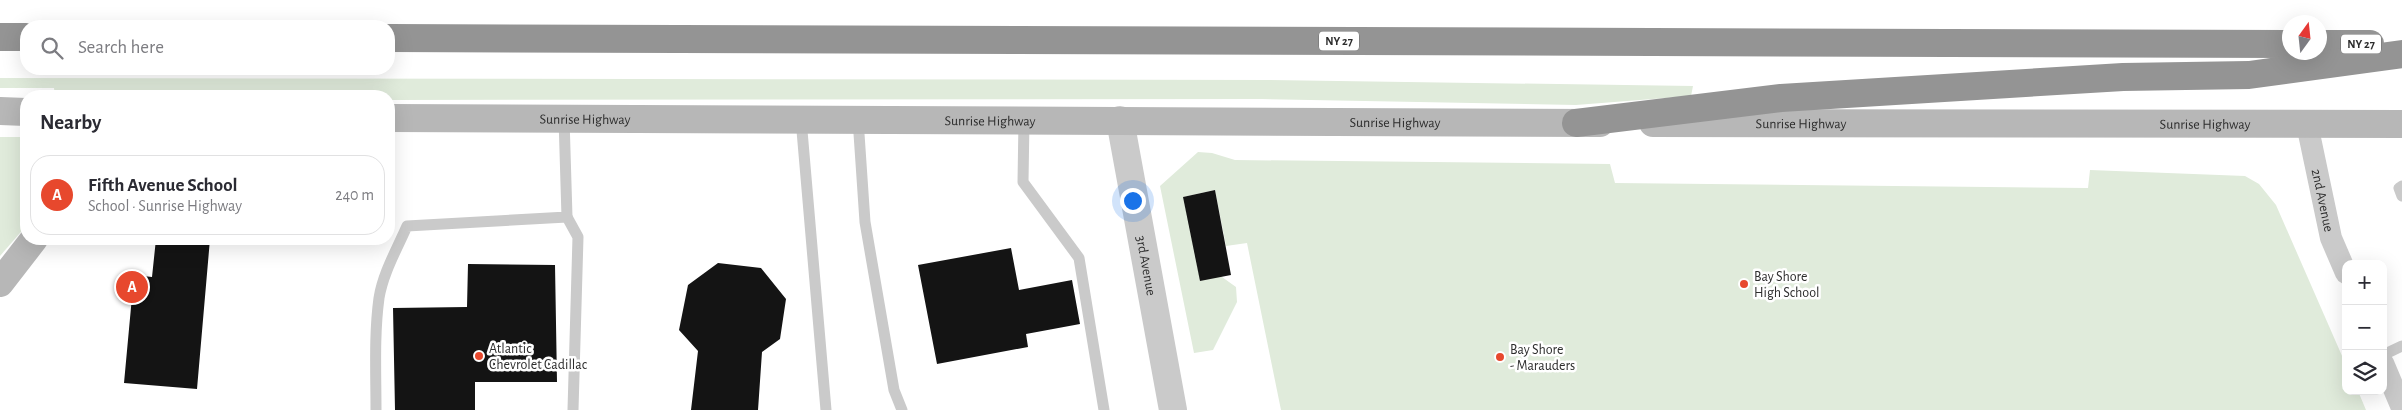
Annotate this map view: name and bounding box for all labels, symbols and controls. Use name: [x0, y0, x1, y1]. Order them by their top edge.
north arrow: [2282, 15, 2327, 60]
search box: [20, 20, 395, 75]
road number: NY 27: [1319, 31, 1359, 50]
icon: search: [38, 34, 66, 62]
road number: NY 27: [2341, 34, 2381, 54]
text: Search here: [78, 38, 164, 57]
text: Nearby: [40, 112, 101, 133]
street label: Sunrise Highway: [540, 113, 630, 127]
street label: Sunrise Highway: [945, 114, 1035, 129]
street label: Sunrise Highway: [1350, 116, 1440, 130]
street label: Sunrise Highway: [1756, 117, 1846, 131]
street label: Sunrise Highway: [2160, 118, 2250, 132]
street label: 2nd Avenue: [2309, 168, 2336, 233]
text: Fifth Avenue School: [88, 176, 238, 195]
text: A: [52, 187, 62, 203]
text: 240 m: [335, 187, 374, 203]
your location: [1120, 188, 1146, 214]
text: School · Sunrise Highway: [88, 198, 242, 214]
street label: 3rd Avenue: [1133, 235, 1158, 297]
map controls: [2342, 260, 2387, 395]
button: +: [2342, 260, 2387, 305]
pin: A: [116, 268, 148, 306]
place label: Bay Shore High School: [1754, 270, 1820, 300]
marker: Bay Shore High School: [1738, 278, 1750, 290]
button: −: [2342, 305, 2387, 350]
place label: Atlantic Chevrolet Cadillac: [489, 342, 588, 372]
place label: Bay Shore - Marauders: [1510, 343, 1575, 373]
marker: Atlantic Chevrolet Cadillac: [473, 350, 485, 362]
button: layers: [2342, 350, 2387, 395]
marker: Bay Shore - Marauders: [1494, 351, 1506, 363]

